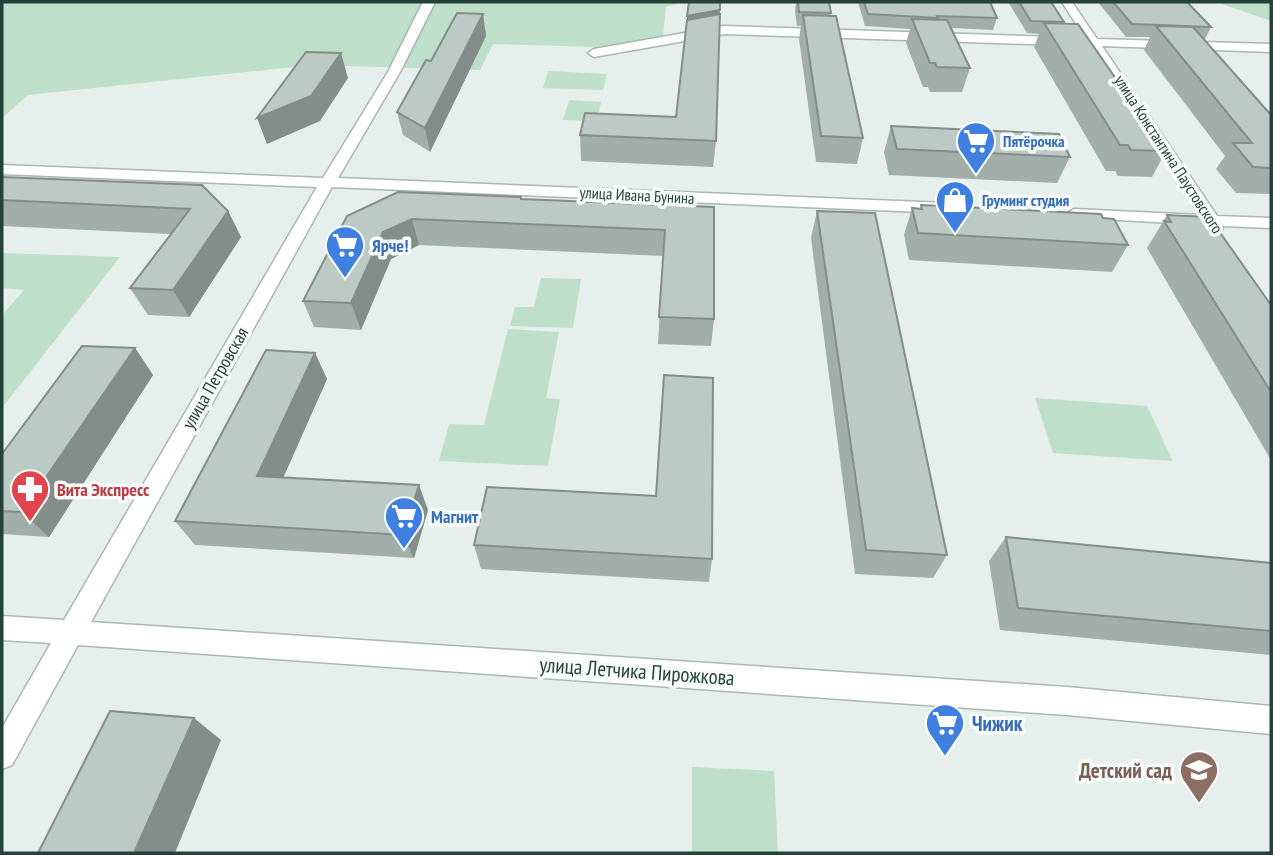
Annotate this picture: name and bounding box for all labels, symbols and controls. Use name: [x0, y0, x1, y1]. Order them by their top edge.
street label: улица Константина Паустовского: [1110, 71, 1228, 237]
supermarket icon: Пятёрочка: [955, 120, 997, 175]
place label: Пятёрочка: [1003, 131, 1065, 151]
shop icon: Груминг студия: [934, 179, 976, 234]
street label: улица Ивана Бунина: [579, 182, 695, 208]
place label: Груминг студия: [982, 190, 1070, 210]
supermarket icon: Ярче!: [324, 224, 366, 279]
place label: Ярче!: [372, 234, 409, 257]
street label: улица Петровская: [177, 323, 253, 433]
pharmacy icon: Вита Экспресс: [9, 468, 51, 523]
place label: Вита Экспресс: [57, 478, 150, 501]
supermarket icon: Магнит: [383, 495, 425, 550]
place label: Магнит: [431, 505, 479, 528]
street label: улица Летчика Пирожкова: [539, 651, 735, 691]
supermarket icon: Чижик: [924, 702, 966, 757]
place label: Чижик: [972, 710, 1023, 737]
school or university icon: Детский сад: [1178, 749, 1220, 804]
place label: Детский сад: [1079, 757, 1172, 784]

